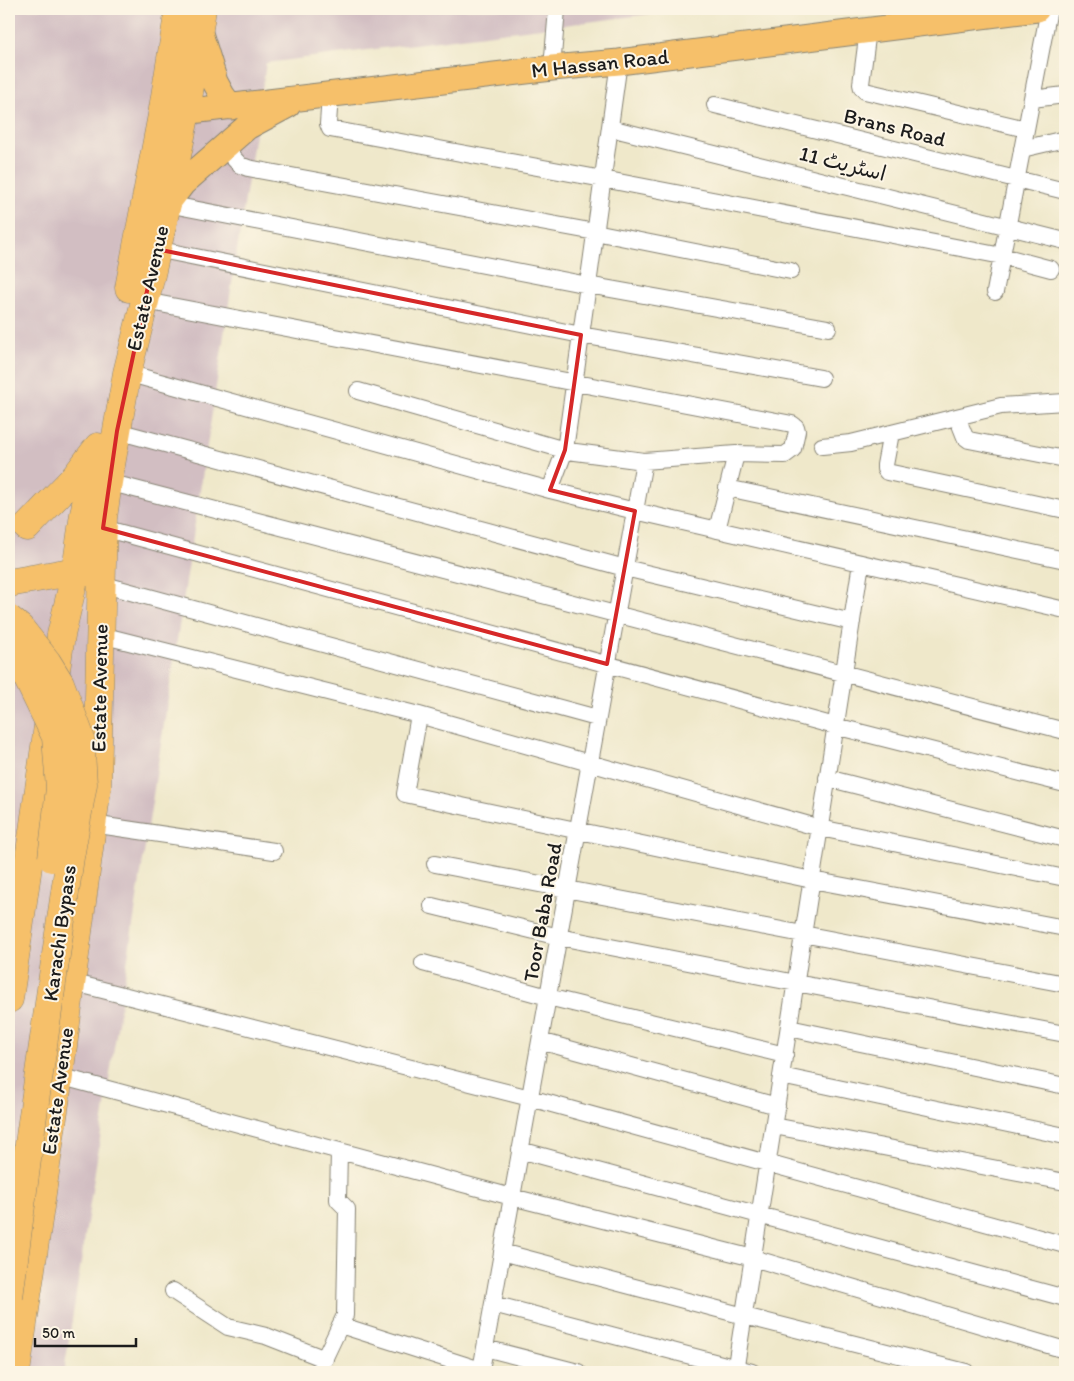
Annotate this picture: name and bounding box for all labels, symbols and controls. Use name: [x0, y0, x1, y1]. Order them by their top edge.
street label: M Hassan Road: [530, 43, 670, 83]
street label: Brans Road: [841, 102, 949, 152]
street label: اسٹریٹ 11: [797, 140, 889, 186]
street label: Estate Avenue: [120, 223, 174, 353]
street label: Estate Avenue: [85, 624, 113, 752]
street label: Toor Baba Road: [517, 840, 567, 984]
street label: Karachi Bypass: [37, 863, 81, 1003]
street label: Estate Avenue: [36, 1026, 78, 1156]
scale bar: [35, 1316, 136, 1348]
text: 50 m: [42, 1324, 75, 1342]

